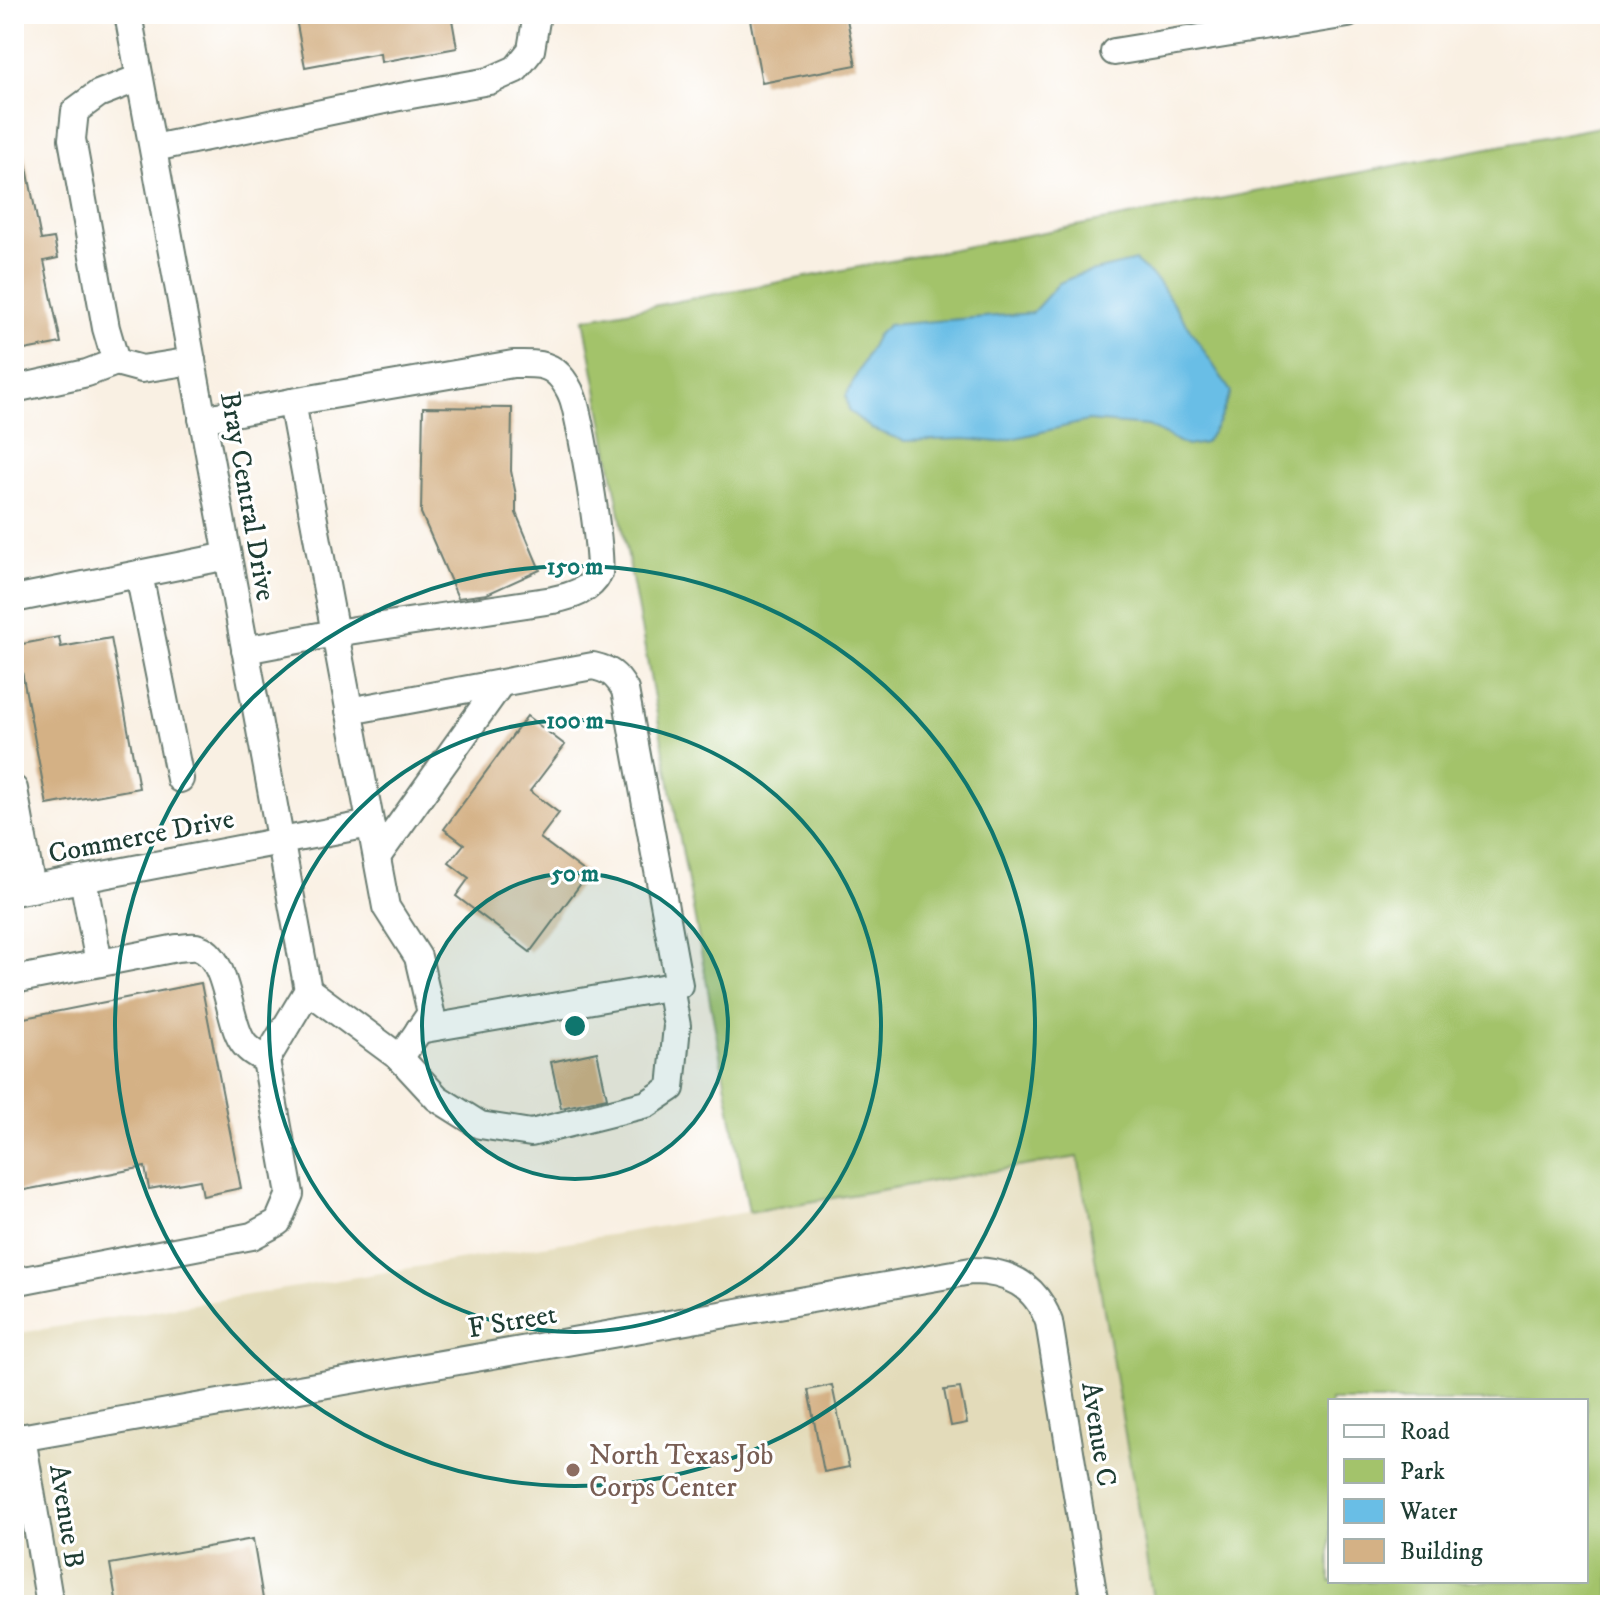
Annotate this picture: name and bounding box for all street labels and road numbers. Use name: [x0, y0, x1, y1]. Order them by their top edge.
street label: Bray Central Drive: [212, 389, 283, 604]
street label: Commerce Drive: [46, 801, 237, 872]
street label: F Street: [465, 1296, 559, 1346]
street label: Avenue C: [1073, 1379, 1124, 1489]
street label: Avenue B: [41, 1462, 92, 1571]

